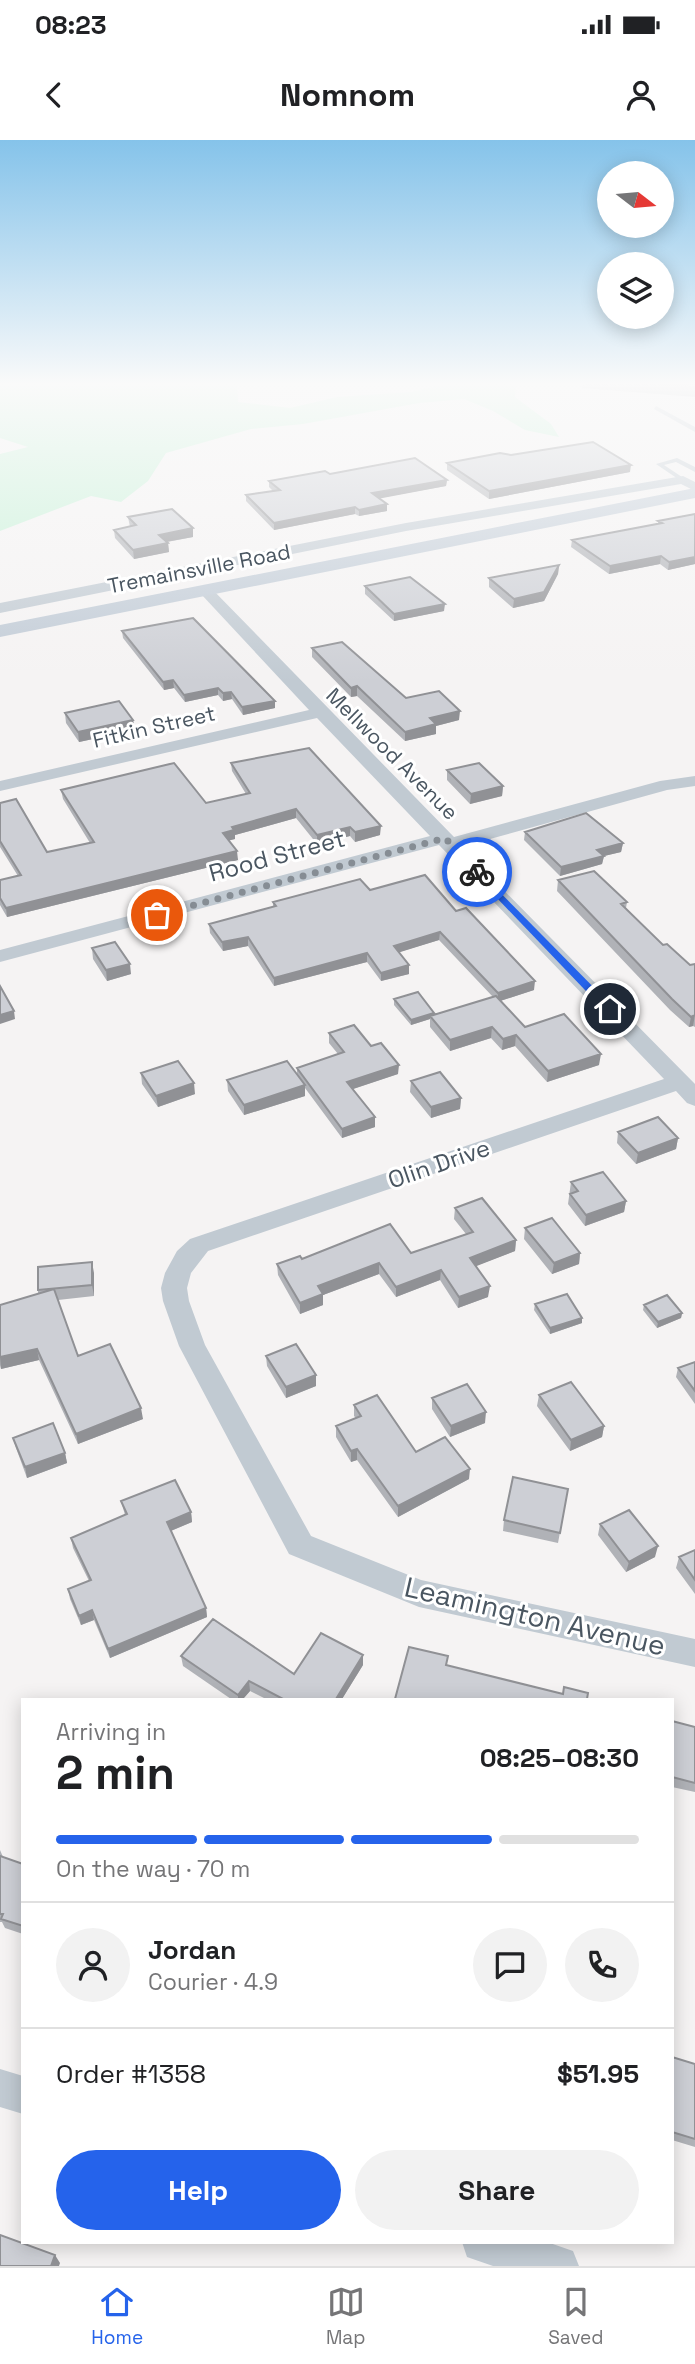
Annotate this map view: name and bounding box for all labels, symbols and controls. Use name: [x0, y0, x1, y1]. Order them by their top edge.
text: 08:23: [35, 8, 106, 42]
text: Nomnom: [280, 75, 415, 115]
icon: back: [35, 76, 73, 114]
icon: person: [622, 76, 660, 114]
north arrow: [597, 161, 674, 238]
map controls: [597, 161, 674, 329]
button: layers: [597, 252, 674, 329]
street label: Tremainsville Road: [105, 538, 293, 599]
street label: Mellwood Avenue: [320, 682, 464, 826]
street label: Fitkin Street: [90, 699, 218, 754]
street label: Rood Street: [205, 822, 348, 889]
courier: [442, 837, 512, 907]
icon: bike: [458, 853, 496, 891]
pin: [127, 885, 187, 945]
icon: bag: [138, 896, 176, 934]
pin: [580, 979, 640, 1039]
icon: home: [591, 990, 629, 1028]
street label: Olin Drive: [384, 1132, 494, 1195]
street label: Leamington Avenue: [401, 1568, 669, 1664]
text: Arriving in: [56, 1717, 166, 1747]
text: 08:25–08:30: [480, 1741, 639, 1775]
text: 2 min: [56, 1744, 175, 1802]
text: On the way · 70 m: [56, 1854, 250, 1884]
button: person: [56, 1928, 130, 2002]
button: chat: [473, 1928, 547, 2002]
button: phone: [565, 1928, 639, 2002]
text: Jordan: [148, 1933, 236, 1967]
text: Courier · 4.9: [148, 1967, 278, 1997]
text: Order #1358: [56, 2057, 206, 2091]
text: $51.95: [557, 2057, 639, 2091]
button: Help: [56, 2150, 341, 2230]
button: Share: [355, 2150, 639, 2230]
tab: Home: [91, 2283, 143, 2350]
tab: Map: [326, 2283, 365, 2350]
tab: Saved: [548, 2283, 604, 2350]

